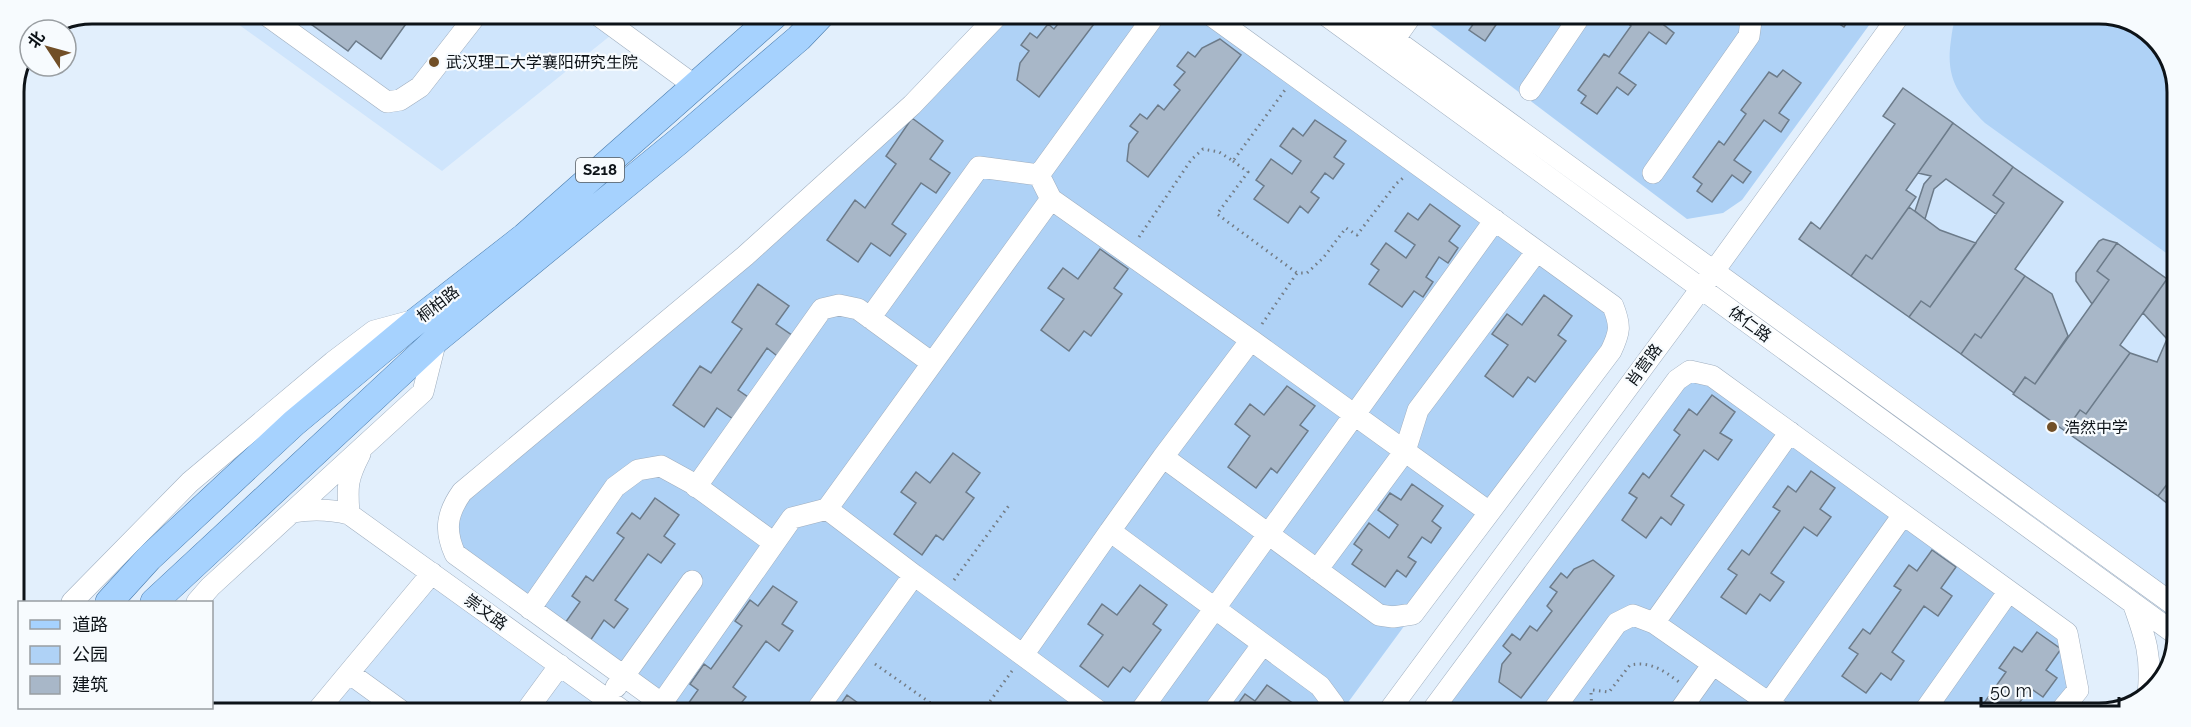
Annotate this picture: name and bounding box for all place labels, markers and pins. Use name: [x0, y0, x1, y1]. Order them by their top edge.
place label: 武汉理工大学襄阳研究生院: [446, 53, 638, 72]
marker: 武汉理工大学襄阳研究生院: [427, 55, 441, 69]
place label: 浩然中学: [2064, 418, 2128, 437]
marker: 浩然中学: [2045, 420, 2059, 434]

